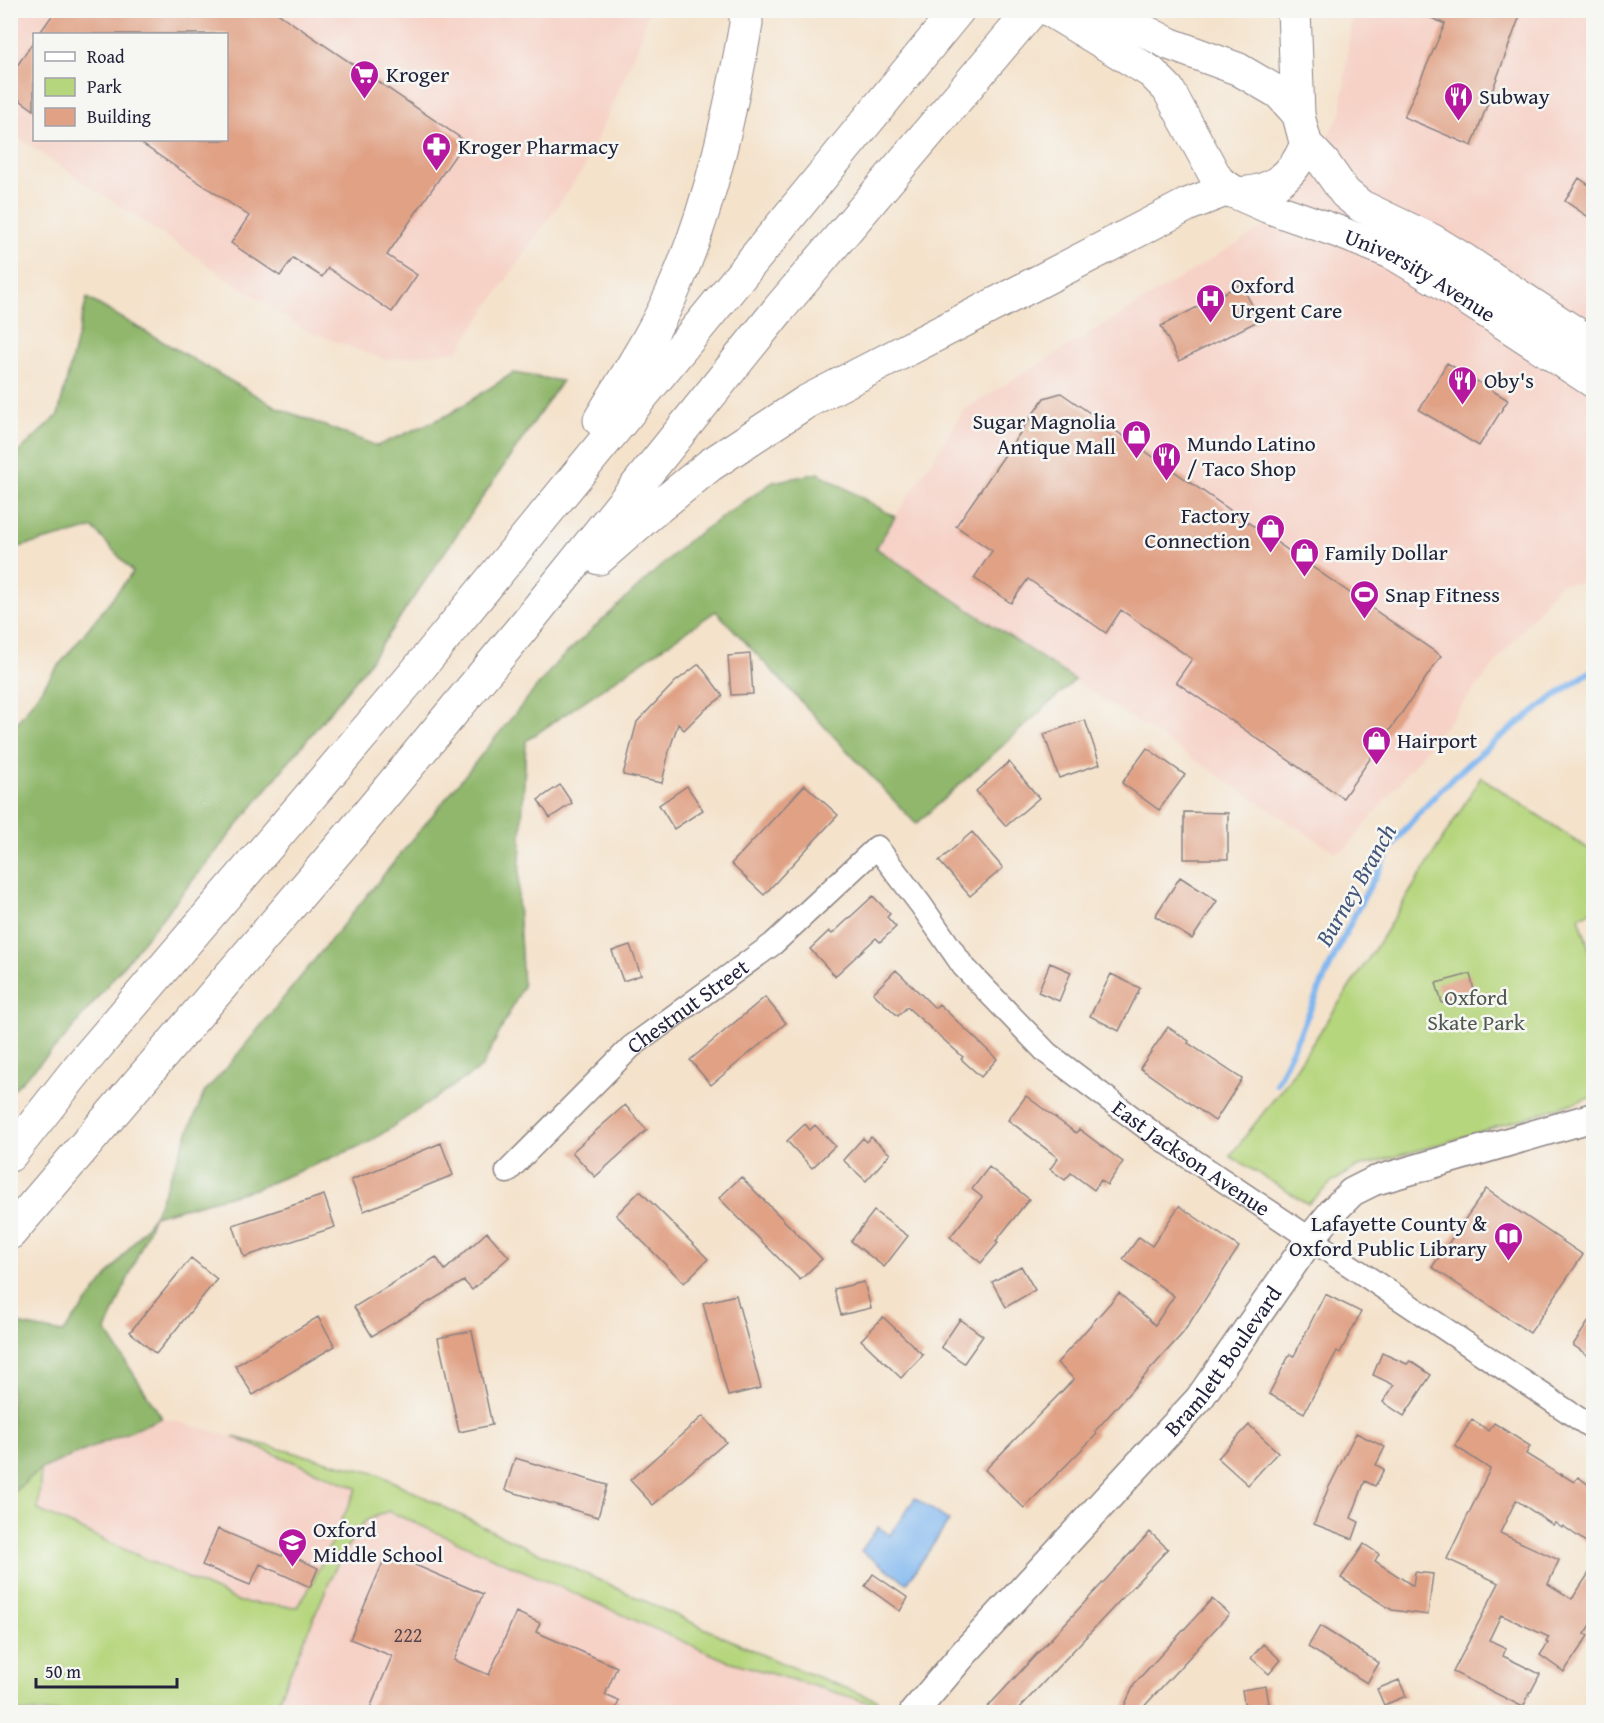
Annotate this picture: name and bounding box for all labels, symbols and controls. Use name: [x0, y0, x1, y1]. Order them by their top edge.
legend: [33, 33, 228, 141]
text: Road: [87, 43, 125, 70]
supermarket icon: Kroger: [349, 58, 381, 100]
place label: Kroger: [386, 58, 449, 90]
text: Park: [87, 73, 123, 100]
restaurant icon: Subway: [1442, 80, 1474, 122]
place label: Subway: [1479, 80, 1550, 112]
text: Building: [87, 103, 151, 130]
pharmacy icon: Kroger Pharmacy: [421, 130, 453, 172]
place label: Kroger Pharmacy: [458, 130, 619, 162]
street label: University Avenue: [1340, 220, 1502, 330]
place label: Oxford Urgent Care: [1231, 269, 1342, 326]
hospital icon: Oxford Urgent Care: [1194, 282, 1226, 324]
restaurant icon: Oby's: [1447, 364, 1479, 406]
place label: Oby's: [1484, 364, 1534, 396]
place label: Sugar Magnolia Antique Mall: [972, 405, 1117, 462]
shop icon: Sugar Magnolia Antique Mall: [1121, 418, 1153, 460]
place label: Mundo Latino / Taco Shop: [1187, 427, 1316, 484]
restaurant icon: Mundo Latino / Taco Shop: [1150, 440, 1182, 482]
place label: Factory Connection: [1145, 499, 1251, 556]
shop icon: Factory Connection: [1255, 512, 1287, 554]
shop icon: Family Dollar: [1288, 536, 1320, 578]
place label: Family Dollar: [1325, 536, 1448, 568]
sports icon: Snap Fitness: [1348, 578, 1380, 620]
place label: Snap Fitness: [1385, 578, 1500, 610]
shop icon: Hairport: [1360, 724, 1392, 766]
place label: Hairport: [1397, 724, 1477, 756]
water label: Burney Branch: [1306, 817, 1405, 953]
street label: Chestnut Street: [620, 951, 755, 1061]
park label: Oxford Skate Park: [1427, 981, 1526, 1038]
street label: East Jackson Avenue: [1106, 1092, 1277, 1224]
place label: Lafayette County & Oxford Public Library: [1289, 1207, 1487, 1264]
library icon: Lafayette County & Oxford Public Library: [1492, 1220, 1524, 1262]
street label: Bramlett Boulevard: [1156, 1279, 1289, 1443]
place label: Oxford Middle School: [313, 1513, 443, 1570]
school or university icon: Oxford Middle School: [276, 1526, 308, 1568]
house number: 222: [394, 1620, 422, 1649]
scale bar: [36, 1651, 177, 1689]
text: 50 m: [45, 1658, 81, 1685]

